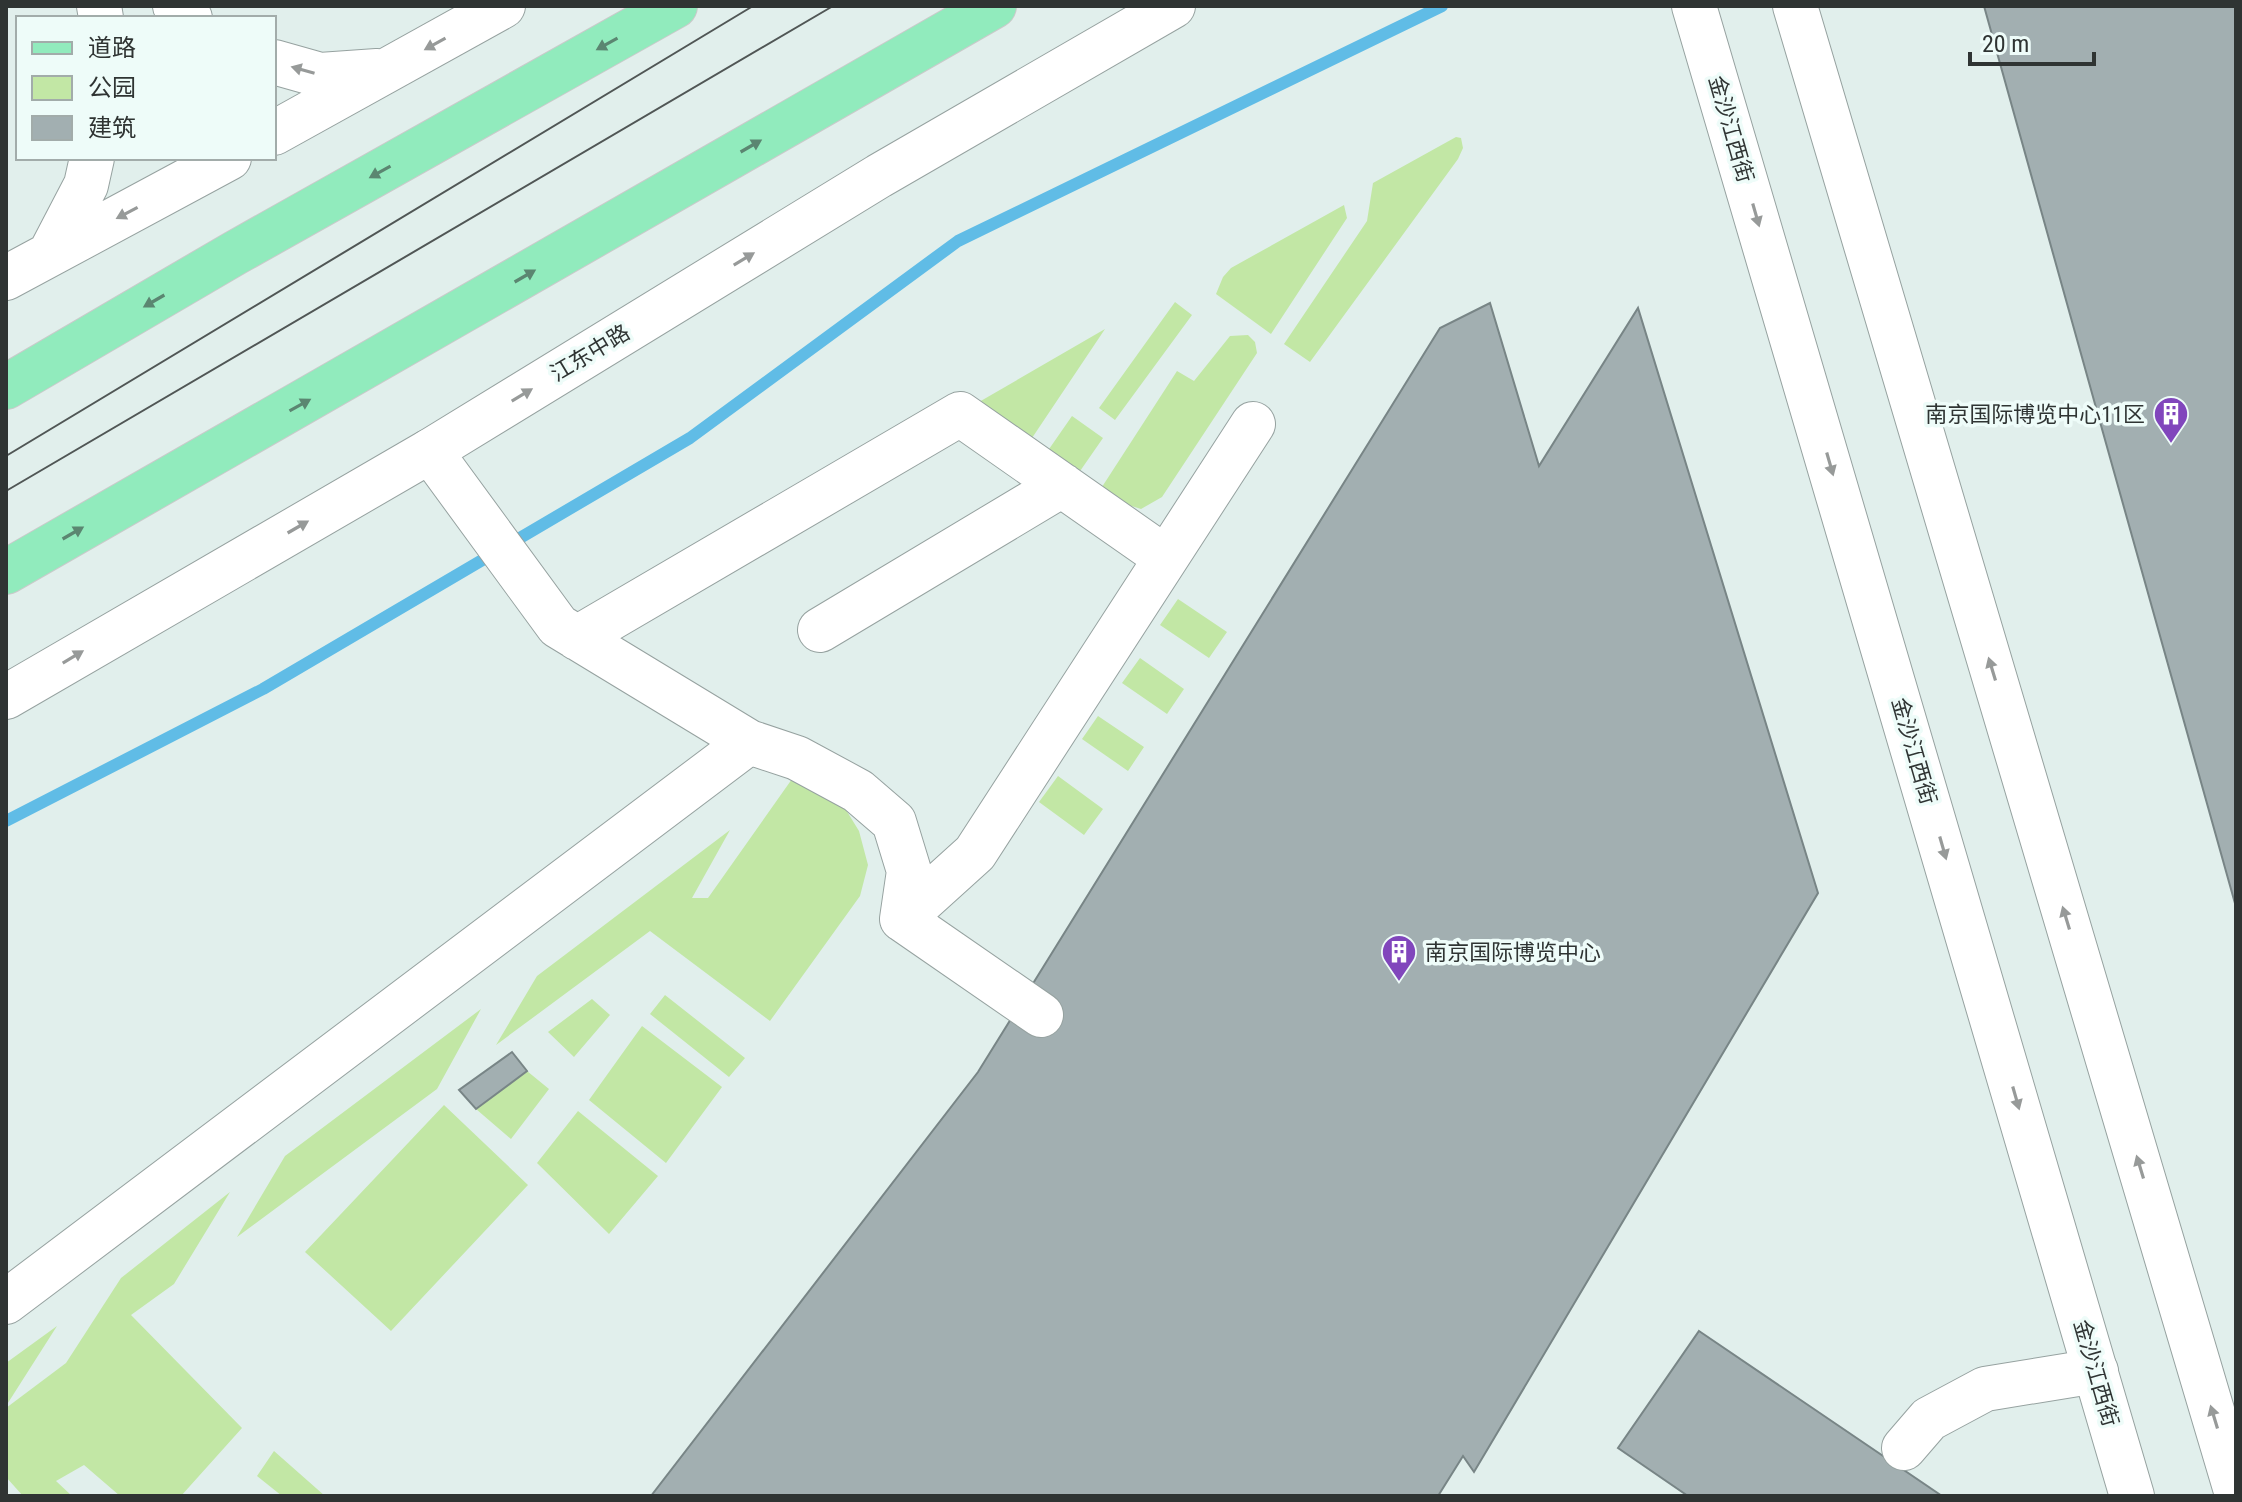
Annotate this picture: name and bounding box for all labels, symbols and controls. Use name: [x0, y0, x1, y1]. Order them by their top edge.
legend: [16, 16, 276, 160]
scale bar: [1970, 16, 2094, 66]
text: 20 m: [1982, 30, 2029, 58]
text: 道路: [88, 34, 136, 62]
one-way arrow: [424, 37, 446, 51]
one-way arrow: [596, 37, 618, 51]
one-way arrow: [290, 63, 314, 76]
street label: 金沙江西街: [1704, 73, 1758, 185]
text: 公园: [88, 74, 136, 102]
text: 建筑: [88, 114, 136, 142]
one-way arrow: [740, 139, 762, 153]
one-way arrow: [369, 165, 391, 179]
one-way arrow: [1750, 203, 1763, 227]
one-way arrow: [115, 207, 138, 220]
one-way arrow: [733, 252, 755, 266]
one-way arrow: [514, 269, 536, 283]
one-way arrow: [143, 293, 165, 307]
street label: 江东中路: [546, 320, 634, 386]
one-way arrow: [511, 388, 533, 402]
building icon: 南京国际博览中心11区: [2152, 395, 2190, 445]
one-way arrow: [288, 398, 311, 412]
place label: 南京国际博览中心11区: [1925, 402, 2145, 427]
one-way arrow: [1824, 453, 1837, 477]
one-way arrow: [287, 520, 309, 534]
one-way arrow: [62, 526, 85, 540]
one-way arrow: [62, 650, 84, 664]
one-way arrow: [1985, 656, 1998, 680]
street label: 金沙江西街: [1887, 695, 1941, 807]
one-way arrow: [1937, 836, 1950, 860]
one-way arrow: [2059, 906, 2072, 930]
building icon: 南京国际博览中心: [1380, 933, 1418, 983]
place label: 南京国际博览中心: [1425, 940, 1601, 965]
one-way arrow: [2010, 1086, 2023, 1110]
one-way arrow: [2133, 1155, 2146, 1179]
street label: 金沙江西街: [2069, 1317, 2123, 1429]
one-way arrow: [2207, 1404, 2220, 1428]

